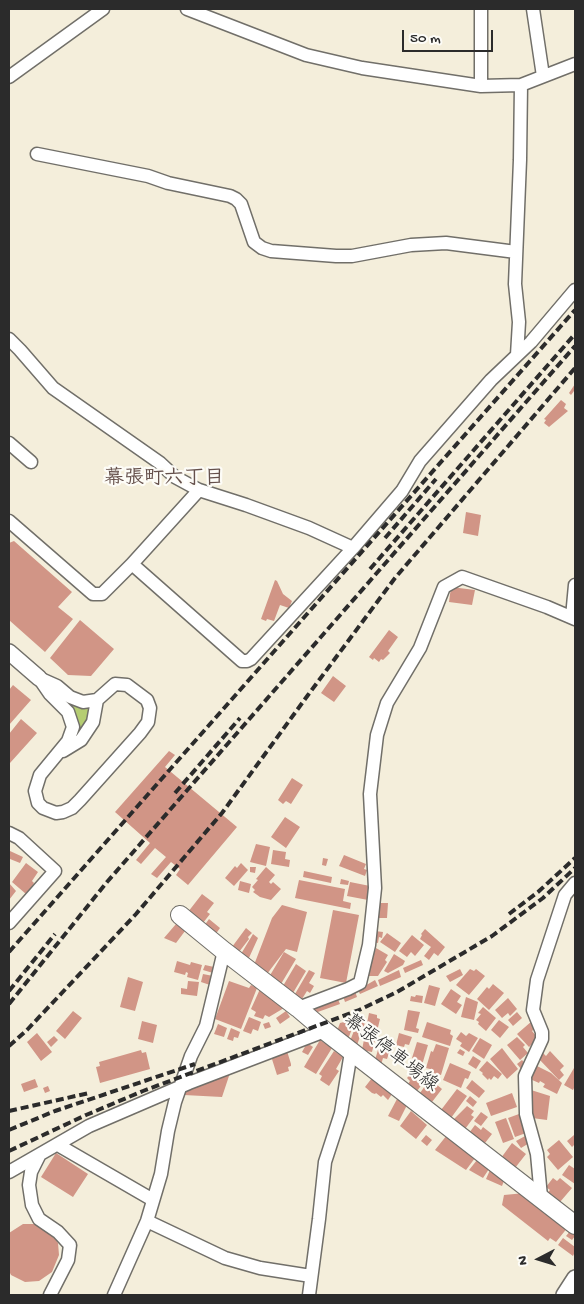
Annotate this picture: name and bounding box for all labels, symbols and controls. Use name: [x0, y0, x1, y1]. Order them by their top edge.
scale bar: [404, 20, 495, 52]
text: 50 m: [410, 30, 441, 48]
district label: 幕張町六丁目: [104, 468, 224, 492]
street label: 幕張停車場線: [338, 1010, 442, 1098]
north arrow: [514, 1234, 564, 1284]
text: N: [515, 1255, 532, 1266]

